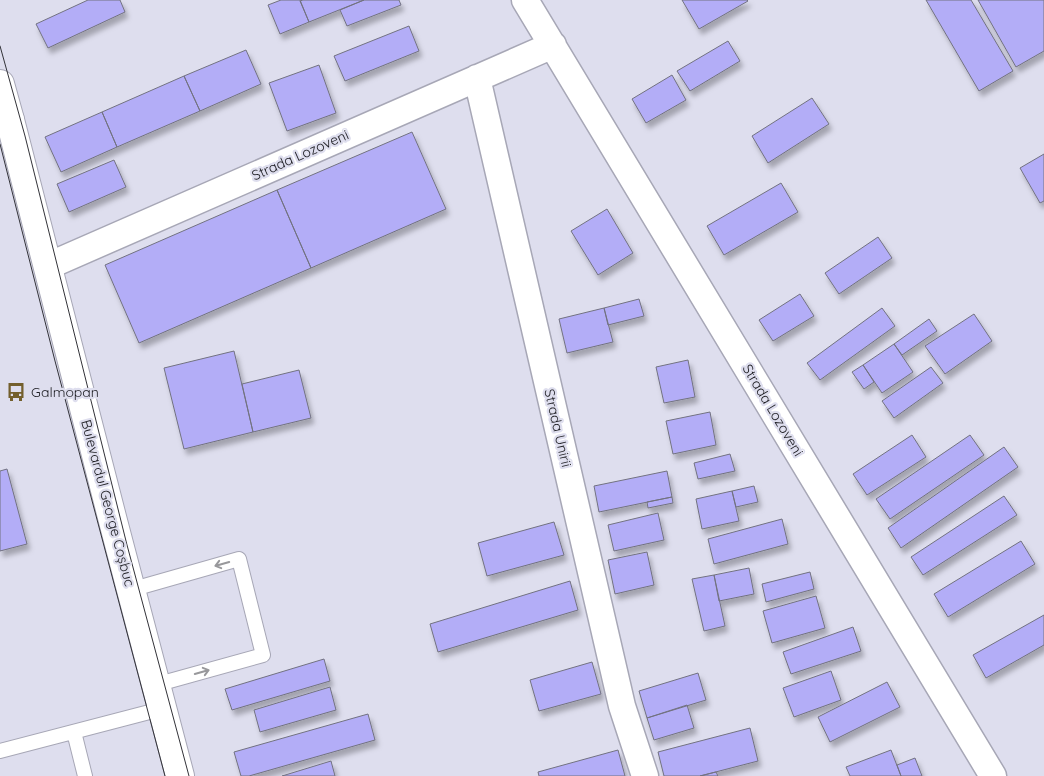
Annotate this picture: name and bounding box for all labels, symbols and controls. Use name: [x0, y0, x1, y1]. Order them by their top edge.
street label: Strada Lozoveni: [249, 126, 351, 184]
street label: Strada Lozoveni: [738, 361, 808, 459]
bus stop icon: Galmopan: [5, 381, 27, 403]
place label: Galmopan: [31, 383, 99, 401]
street label: Strada Unirii: [540, 387, 576, 469]
street label: Bulevardul George Coșbuc: [77, 418, 139, 588]
one-way arrow: [215, 559, 231, 569]
one-way arrow: [194, 667, 210, 676]

